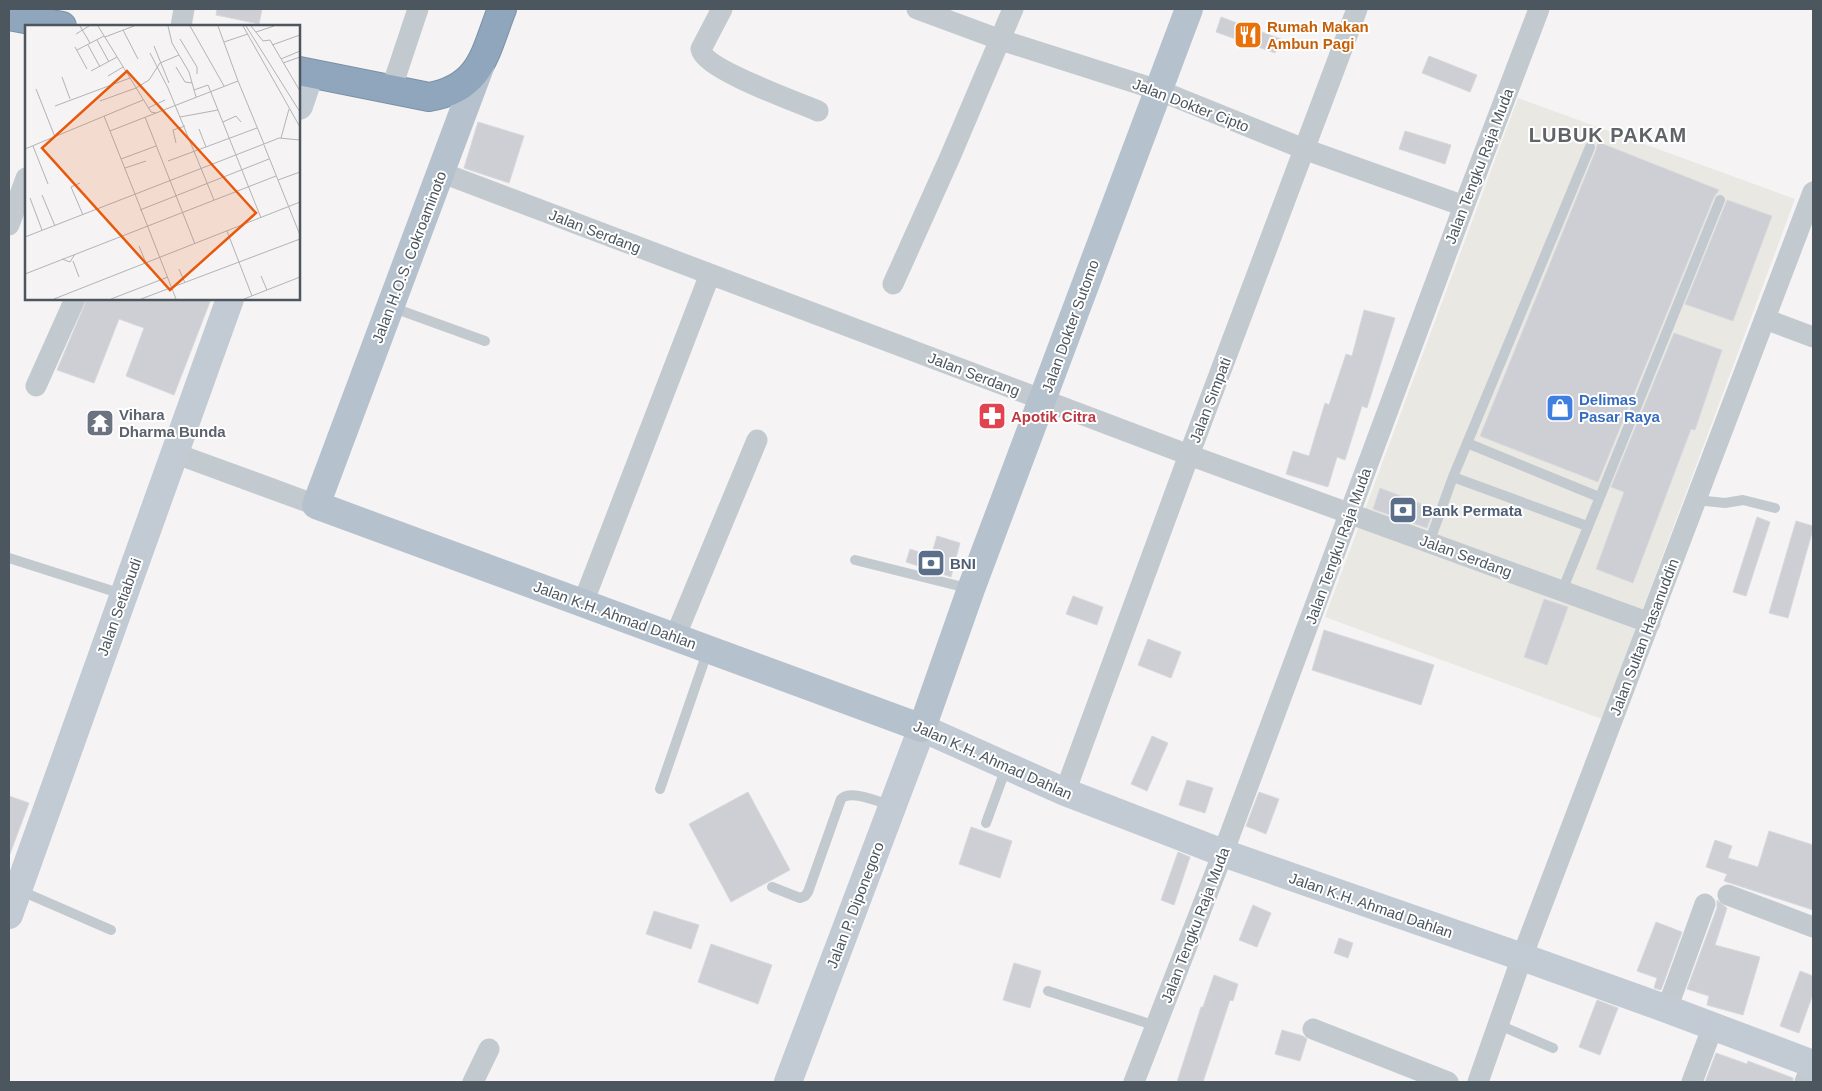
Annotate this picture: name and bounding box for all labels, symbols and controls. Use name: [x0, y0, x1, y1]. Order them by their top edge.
place label: Rumah Makan Ambun Pagi: [1267, 18, 1369, 52]
restaurant icon: Rumah Makan Ambun Pagi: [1233, 20, 1263, 50]
inset map: [25, 25, 300, 300]
street label: Jalan Dokter Cipto: [1130, 75, 1252, 135]
street label: Jalan Tengku Raja Muda: [1442, 85, 1517, 246]
district label: LUBUK PAKAM: [1529, 124, 1687, 146]
street label: Jalan H.O.S. Cokroaminoto: [368, 169, 450, 345]
street label: Jalan Serdang: [547, 206, 643, 256]
street label: Jalan Dokter Sutomo: [1038, 257, 1102, 395]
street label: Jalan Serdang: [926, 349, 1022, 399]
street label: Jalan Simpati: [1186, 355, 1234, 445]
place label: Delimas Pasar Raya: [1579, 391, 1661, 425]
shop icon: Delimas Pasar Raya: [1545, 393, 1575, 423]
pharmacy icon: Apotik Citra: [977, 401, 1007, 431]
place label: Vihara Dharma Bunda: [119, 406, 226, 440]
temple icon: Vihara Dharma Bunda: [85, 408, 115, 438]
place label: Apotik Citra: [1011, 408, 1097, 425]
street label: Jalan Tengku Raja Muda: [1302, 465, 1374, 626]
bank icon: Bank Permata: [1388, 495, 1418, 525]
place label: Bank Permata: [1422, 502, 1523, 519]
street label: Jalan Serdang: [1418, 531, 1514, 581]
bank icon: BNI: [916, 548, 946, 578]
place label: BNI: [950, 555, 976, 572]
street label: Jalan Setiabudi: [93, 556, 145, 658]
street label: Jalan Sultan Hasanuddin: [1606, 556, 1682, 718]
street label: Jalan K.H. Ahmad Dahlan: [531, 578, 699, 652]
street label: Jalan K.H. Ahmad Dahlan: [911, 717, 1075, 803]
street label: Jalan P. Diponegoro: [823, 839, 887, 971]
street label: Jalan Tengku Raja Muda: [1158, 844, 1233, 1005]
street label: Jalan K.H. Ahmad Dahlan: [1287, 869, 1455, 941]

